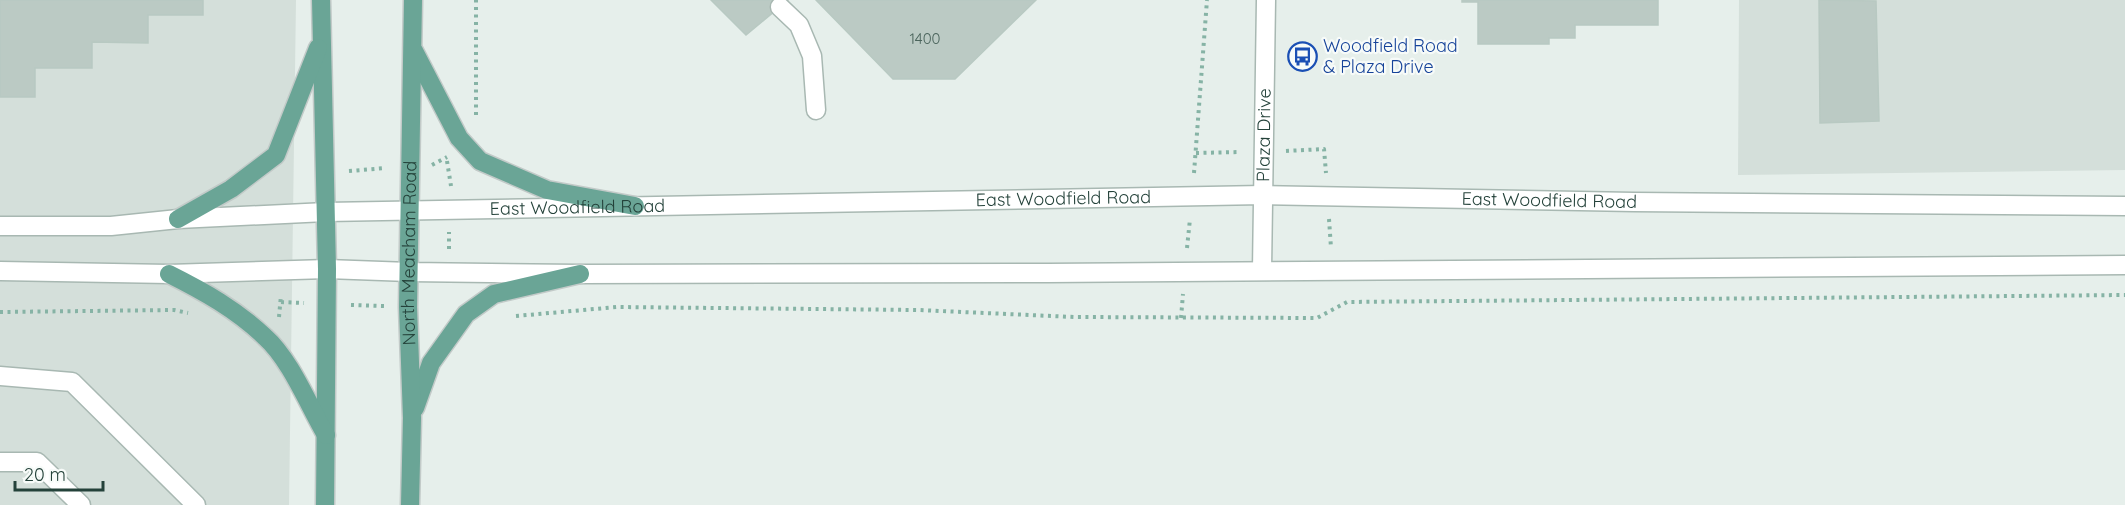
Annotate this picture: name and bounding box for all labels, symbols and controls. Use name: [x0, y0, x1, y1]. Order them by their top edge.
house number: 1400: [909, 29, 941, 48]
place label: Woodfield Road & Plaza Drive: [1323, 34, 1458, 78]
bus stop icon: Woodfield Road & Plaza Drive: [1286, 40, 1318, 72]
street label: Plaza Drive: [1251, 88, 1276, 182]
street label: North Meacham Road: [396, 161, 421, 346]
street label: East Woodfield Road: [975, 185, 1151, 211]
street label: East Woodfield Road: [1461, 187, 1637, 213]
street label: East Woodfield Road: [489, 194, 665, 220]
scale bar: [15, 454, 104, 492]
text: 20 m: [24, 463, 66, 486]

